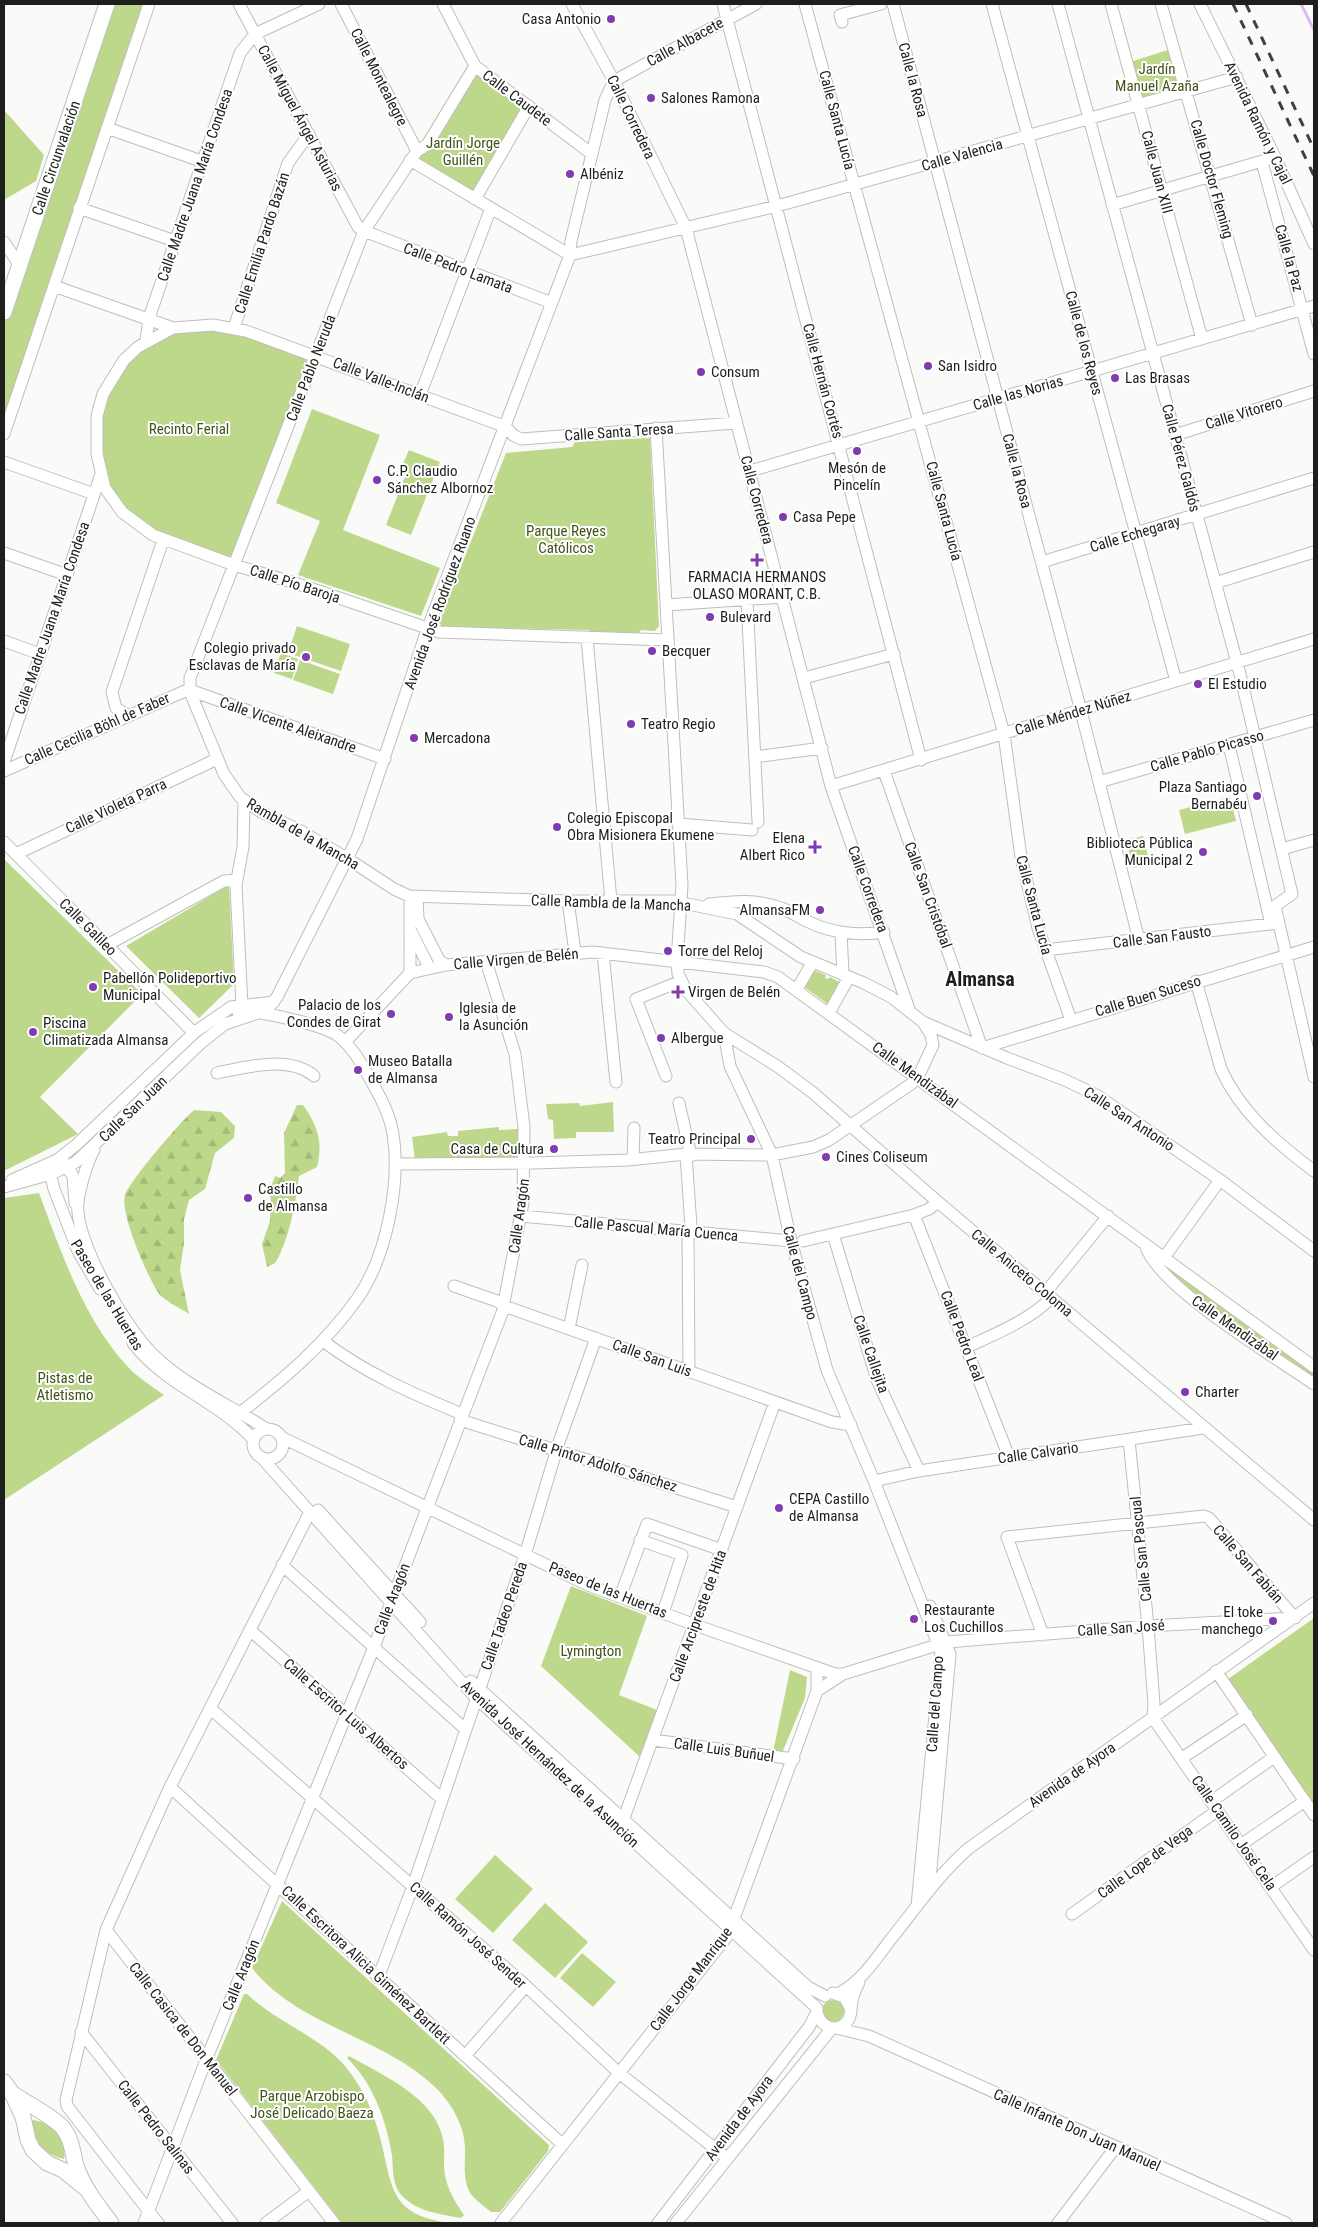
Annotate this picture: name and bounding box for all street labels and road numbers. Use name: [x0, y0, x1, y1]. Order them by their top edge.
street label: Calle Albacete: [643, 13, 727, 71]
street label: Calle Montealegre: [347, 25, 411, 129]
street label: Calle la Rosa: [894, 41, 932, 119]
street label: Calle Miguel Ángel Asturias: [254, 42, 346, 194]
street label: Avenida Ramón y Cajal: [1220, 59, 1296, 187]
street label: Calle Caudete: [479, 66, 555, 130]
street label: Calle Santa Lucía: [815, 68, 859, 172]
street label: Calle Corredera: [603, 72, 659, 162]
street label: Calle Madre Juana María Condesa: [154, 86, 236, 284]
street label: Calle Circunvalación: [28, 98, 84, 218]
street label: Calle Doctor Fleming: [1186, 117, 1238, 241]
street label: Calle Juan XIII: [1137, 129, 1177, 215]
street label: Calle Valencia: [919, 135, 1005, 175]
street label: Calle Emilia Pardo Bazán: [231, 170, 293, 316]
street label: Calle la Paz: [1271, 222, 1307, 294]
street label: Calle Pedro Lamata: [401, 239, 515, 297]
street label: Calle de los Reyes: [1061, 289, 1107, 397]
street label: Calle Pablo Neruda: [282, 312, 340, 424]
street label: Calle Hernán Cortés: [799, 321, 847, 441]
street label: Calle Valle-Inclán: [330, 353, 432, 407]
street label: Calle las Norias: [971, 372, 1065, 414]
street label: Calle Vitorero: [1203, 393, 1285, 433]
street label: Calle Pérez Galdós: [1158, 402, 1204, 514]
street label: Calle Santa Teresa: [564, 419, 674, 445]
street label: Calle la Rosa: [998, 432, 1036, 510]
street label: Calle Corredera: [737, 454, 777, 546]
street label: Calle Santa Lucía: [922, 459, 966, 563]
street label: Calle Echegaray: [1088, 512, 1182, 556]
street label: Avenida José Rodríguez Ruano: [400, 514, 480, 692]
street label: Calle Madre Juana María Condesa: [11, 519, 93, 717]
street label: Calle Pío Baroja: [248, 561, 342, 607]
street label: Calle Méndez Núñez: [1013, 687, 1133, 739]
street label: Calle Cecilia Böhl de Faber: [21, 689, 173, 769]
street label: Calle Vicente Aleixandre: [217, 693, 359, 757]
street label: Calle Pablo Picasso: [1148, 726, 1266, 776]
street label: Calle Violeta Parra: [63, 775, 169, 837]
street label: Rambla de la Mancha: [243, 794, 363, 874]
street label: Calle San Cristóbal: [900, 839, 956, 951]
street label: Calle Corredera: [844, 843, 892, 935]
street label: Calle Santa Lucía: [1012, 853, 1056, 957]
street label: Calle Rambla de la Mancha: [531, 891, 691, 915]
street label: Calle Galileo: [55, 894, 121, 960]
street label: Calle San Fausto: [1112, 922, 1212, 952]
street label: Calle Virgen de Belén: [453, 945, 579, 973]
street label: Calle Buen Suceso: [1093, 971, 1203, 1021]
street label: Calle Mendizábal: [869, 1038, 961, 1112]
street label: Calle San Juan: [95, 1072, 171, 1146]
street label: Calle San Antonio: [1080, 1083, 1178, 1155]
street label: Calle Aragón: [505, 1177, 533, 1255]
street label: Calle Pascual María Cuenca: [573, 1213, 739, 1245]
street label: Calle del Campo: [779, 1224, 821, 1322]
street label: Calle Aniceto Coloma: [968, 1225, 1076, 1321]
street label: Paseo de las Huertas: [67, 1236, 147, 1354]
street label: Calle Pedro Leal: [936, 1288, 988, 1384]
street label: Calle Mendizábal: [1188, 1292, 1282, 1364]
street label: Calle Callejita: [849, 1313, 893, 1395]
street label: Calle San Luis: [610, 1335, 694, 1381]
street label: Calle Pintor Adolfo Sánchez: [517, 1430, 679, 1496]
street label: Calle Calvario: [997, 1438, 1079, 1468]
street label: Calle San Pascual: [1127, 1495, 1155, 1603]
street label: Calle San Fabián: [1209, 1521, 1287, 1607]
street label: Calle Arcipreste de Hita: [666, 1547, 730, 1685]
street label: Paseo de las Huertas: [546, 1558, 670, 1622]
street label: Calle Tadeo Pereda: [477, 1559, 531, 1673]
street label: Calle Aragón: [370, 1561, 414, 1637]
street label: Calle San José: [1077, 1616, 1165, 1640]
street label: Calle Escritor Luis Albertos: [280, 1655, 412, 1773]
street label: Calle del Campo: [923, 1655, 947, 1753]
street label: Avenida José Hernández de la Asunción: [457, 1677, 643, 1851]
street label: Calle Luis Buñuel: [673, 1734, 775, 1766]
street label: Avenida de Ayora: [1025, 1738, 1119, 1812]
street label: Calle Camilo José Cela: [1188, 1772, 1280, 1894]
street label: Calle Lope de Vega: [1094, 1821, 1196, 1903]
street label: Calle Ramón José Sender: [406, 1878, 530, 1992]
street label: Calle Escritora Alicia Giménez Bartlett: [278, 1882, 454, 2048]
street label: Calle Jorge Manrique: [646, 1923, 736, 2035]
street label: Calle Aragón: [219, 1937, 263, 2013]
street label: Calle Casica de Don Manuel: [125, 1959, 241, 2099]
street label: Avenida de Ayora: [701, 2072, 777, 2164]
street label: Calle Pedro Salinas: [114, 2076, 198, 2178]
street label: Calle Infante Don Juan Manuel: [991, 2085, 1163, 2175]

